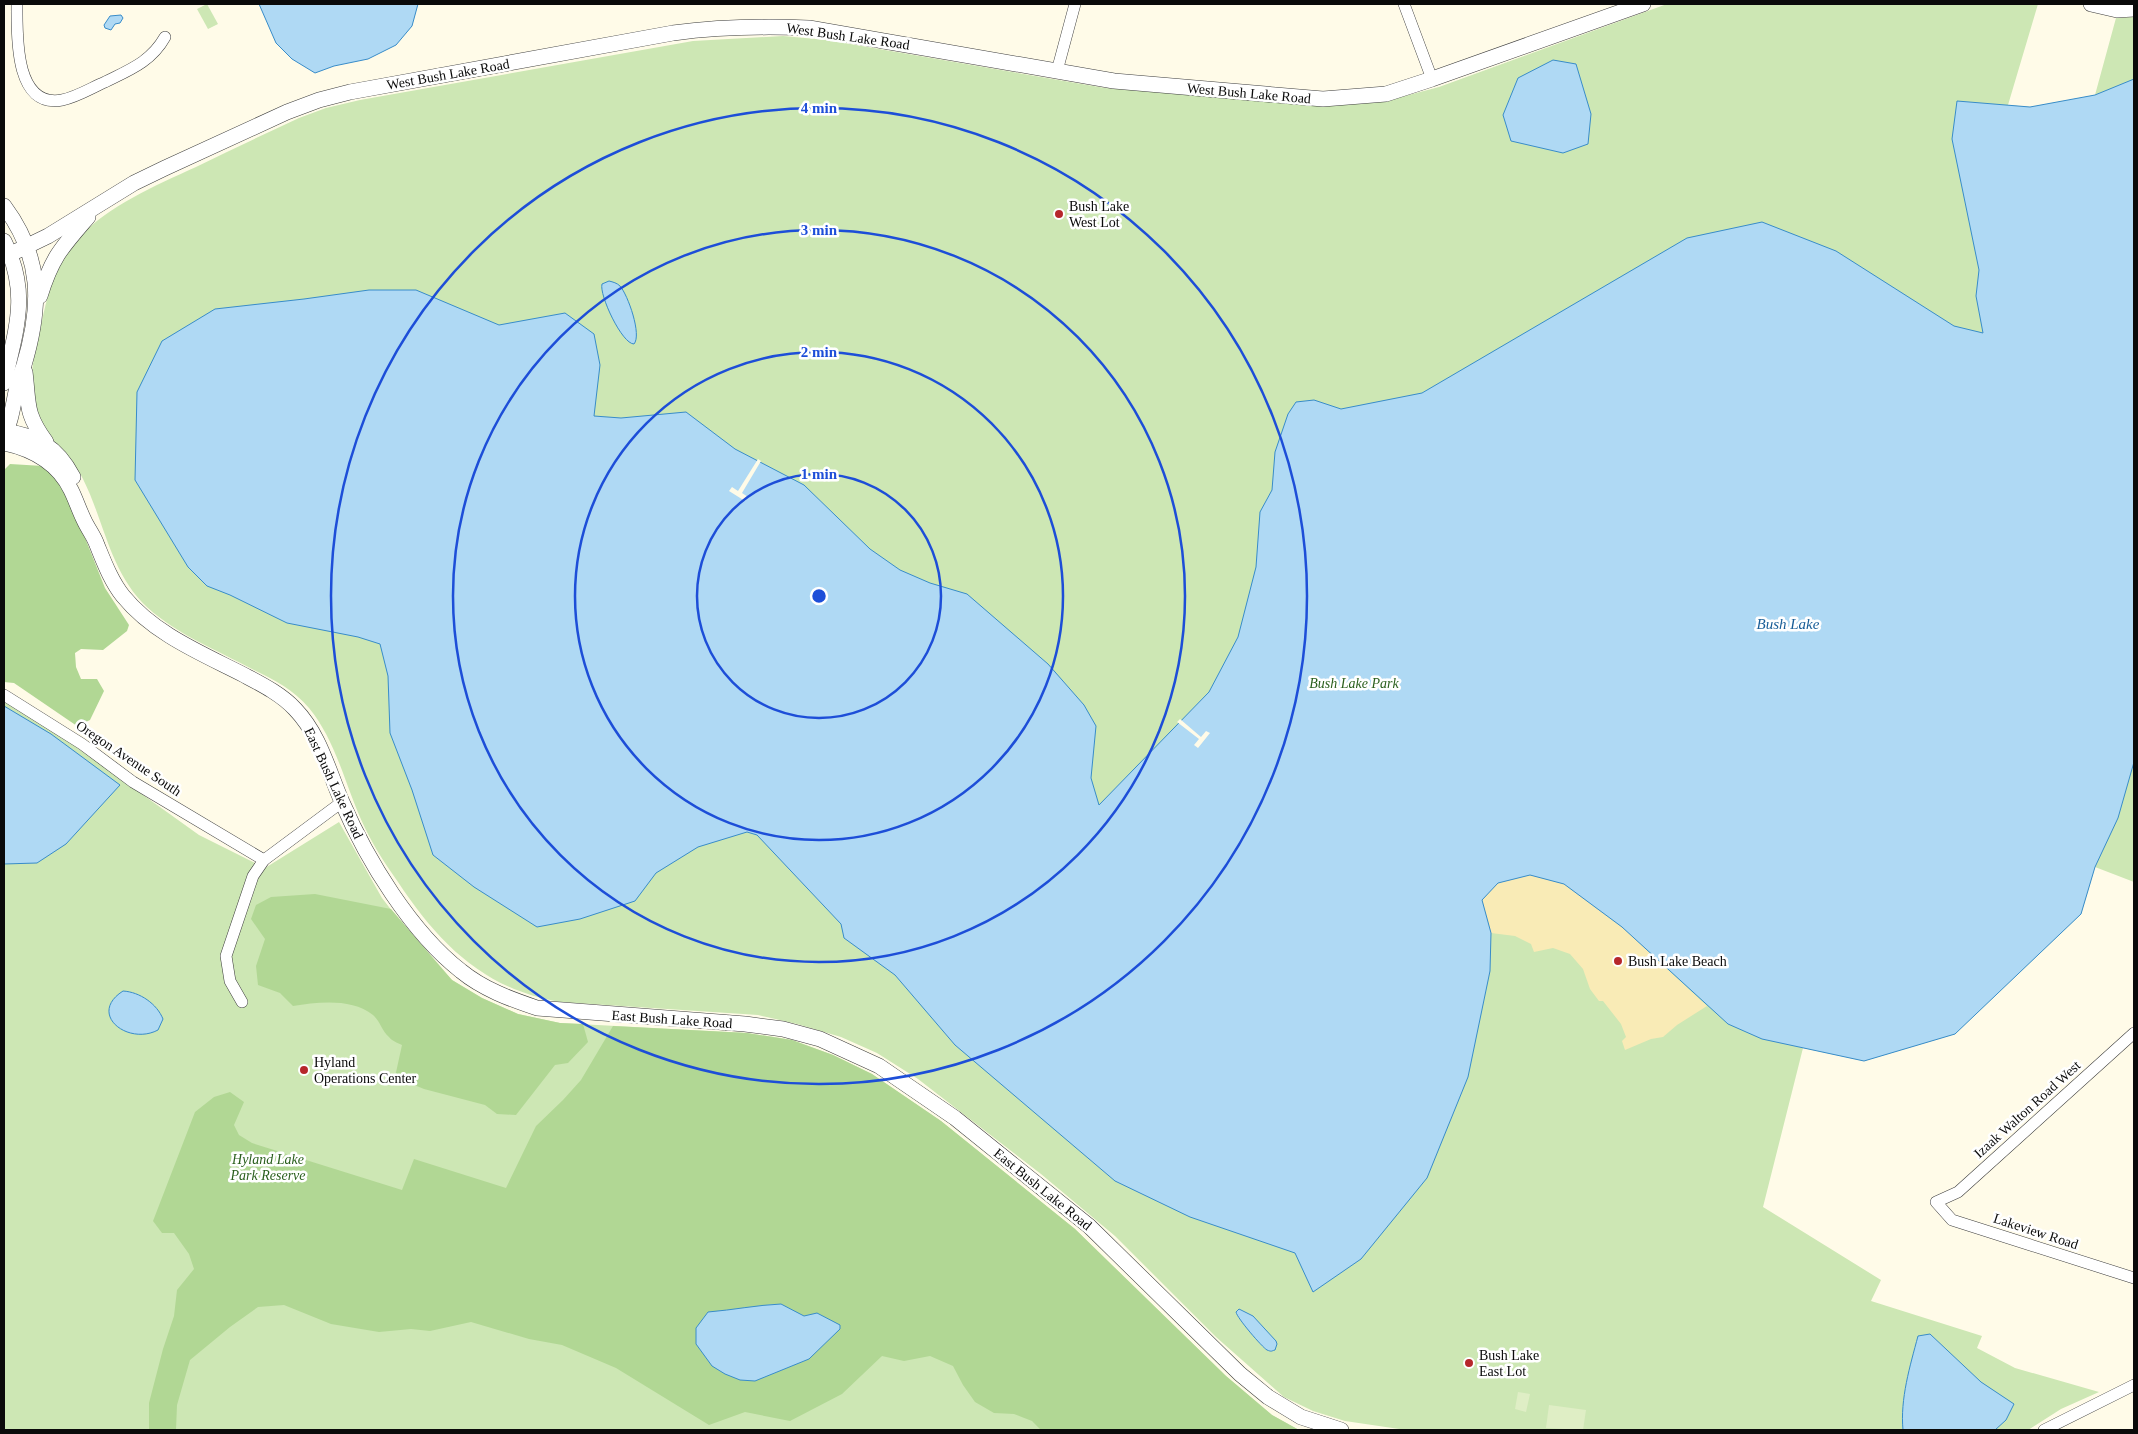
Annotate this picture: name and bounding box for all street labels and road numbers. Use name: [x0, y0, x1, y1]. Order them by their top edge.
street label: West Bush Lake Road: [785, 20, 911, 53]
street label: West Bush Lake Road: [385, 56, 511, 93]
street label: West Bush Lake Road: [1186, 81, 1312, 106]
street label: Oregon Avenue South: [73, 718, 184, 799]
street label: East Bush Lake Road: [301, 725, 366, 841]
street label: East Bush Lake Road: [611, 1008, 733, 1031]
street label: Izaak Walton Road West: [1971, 1058, 2084, 1161]
street label: East Bush Lake Road: [991, 1146, 1094, 1233]
street label: Lakeview Road: [1992, 1211, 2080, 1252]

